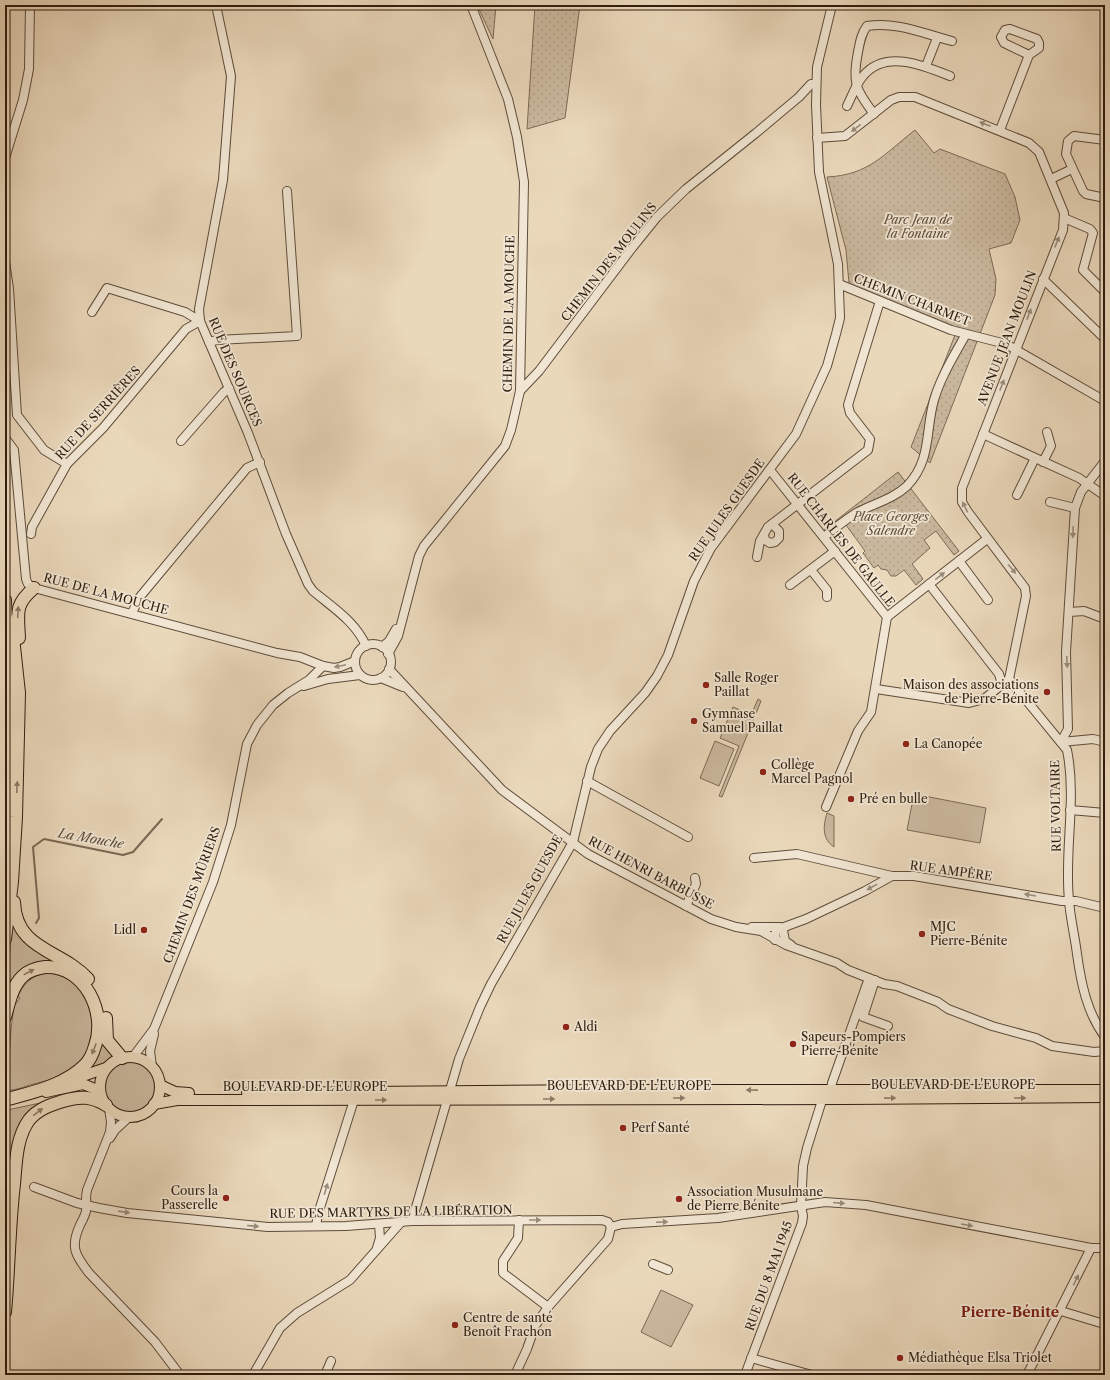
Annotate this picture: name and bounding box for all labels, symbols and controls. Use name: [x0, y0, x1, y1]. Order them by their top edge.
one-way arrow: [979, 121, 990, 127]
one-way arrow: [851, 123, 862, 132]
street label: CHEMIN DES MOULINS: [558, 199, 660, 324]
park label: Parc Jean de la Fontaine: [883, 212, 953, 241]
street label: CHEMIN DE LA MOUCHE: [500, 235, 517, 393]
one-way arrow: [1055, 236, 1061, 248]
street label: AVENUE JEAN MOULIN: [973, 268, 1039, 408]
street label: CHEMIN CHARMET: [852, 270, 973, 329]
one-way arrow: [1027, 308, 1033, 320]
street label: RUE DES SOURCES: [206, 315, 265, 429]
street label: RUE DE SERRIÈRES: [51, 362, 144, 462]
one-way arrow: [999, 379, 1005, 391]
street label: RUE JULES GUESDE: [686, 456, 768, 564]
street label: RUE CHARLES DE GAULLE: [785, 470, 898, 609]
one-way arrow: [962, 501, 968, 513]
park label: Place Georges Salendre: [852, 509, 930, 538]
one-way arrow: [1070, 526, 1076, 539]
one-way arrow: [1007, 564, 1016, 575]
street label: RUE DE LA MOUCHE: [42, 570, 170, 617]
one-way arrow: [935, 571, 946, 580]
one-way arrow: [15, 606, 21, 619]
one-way arrow: [1063, 656, 1070, 668]
one-way arrow: [333, 663, 346, 669]
place label: Salle Roger Paillat: [714, 670, 779, 699]
place label: Maison des associations de Pierre-Bénite: [903, 677, 1039, 706]
marker: Salle Roger Paillat: [701, 680, 711, 690]
marker: Maison des associations de Pierre-Bénite: [1042, 687, 1052, 697]
place label: Gymnase Samuel Paillat: [702, 706, 784, 735]
marker: Gymnase Samuel Paillat: [689, 716, 699, 726]
place label: La Canopée: [914, 736, 983, 751]
marker: La Canopée: [901, 739, 911, 749]
place label: Collège Marcel Pagnol: [771, 757, 853, 786]
street label: RUE VOLTAIRE: [1047, 760, 1064, 852]
marker: Collège Marcel Pagnol: [758, 767, 768, 777]
one-way arrow: [14, 780, 20, 793]
place label: Pré en bulle: [859, 791, 928, 806]
marker: Pré en bulle: [846, 794, 856, 804]
water label: La Mouche: [56, 824, 126, 852]
street label: CHEMIN DES MÛRIERS: [159, 824, 223, 965]
street label: RUE JULES GUESDE: [493, 832, 566, 946]
street label: RUE HENRI BARBUSSE: [586, 833, 717, 912]
street label: RUE AMPÈRE: [909, 856, 993, 884]
one-way arrow: [866, 884, 878, 891]
one-way arrow: [1024, 892, 1036, 898]
place label: MJC Pierre-Bénite: [930, 919, 1008, 948]
place label: Lidl: [114, 922, 136, 937]
marker: Lidl: [139, 925, 149, 935]
marker: MJC Pierre-Bénite: [917, 929, 927, 939]
one-way arrow: [23, 969, 35, 976]
place label: Aldi: [573, 1019, 598, 1034]
marker: Aldi: [561, 1022, 571, 1032]
place label: Sapeurs-Pompiers Pierre-Bénite: [801, 1029, 906, 1058]
marker: Sapeurs-Pompiers Pierre-Bénite: [788, 1039, 798, 1049]
one-way arrow: [91, 1043, 97, 1055]
street label: BOULEVARD DE L'EUROPE: [871, 1077, 1035, 1092]
street label: BOULEVARD DE L'EUROPE: [547, 1078, 711, 1093]
street label: BOULEVARD DE L'EUROPE: [223, 1079, 387, 1094]
one-way arrow: [745, 1087, 758, 1093]
one-way arrow: [673, 1095, 686, 1101]
one-way arrow: [884, 1095, 896, 1102]
one-way arrow: [1014, 1095, 1027, 1101]
one-way arrow: [543, 1096, 556, 1102]
one-way arrow: [375, 1097, 388, 1103]
one-way arrow: [33, 1108, 44, 1116]
place label: Perf Santé: [631, 1120, 690, 1135]
marker: Perf Santé: [618, 1123, 628, 1133]
one-way arrow: [323, 1182, 329, 1194]
place label: Cours la Passerelle: [161, 1183, 219, 1212]
place label: Association Musulmane de Pierre Bénite: [686, 1184, 823, 1213]
marker: Cours la Passerelle: [221, 1193, 231, 1203]
marker: Association Musulmane de Pierre Bénite: [674, 1194, 684, 1204]
one-way arrow: [833, 1199, 845, 1206]
street label: RUE DES MARTYRS DE LA LIBÉRATION: [269, 1201, 513, 1221]
one-way arrow: [118, 1209, 130, 1215]
one-way arrow: [529, 1217, 542, 1223]
one-way arrow: [656, 1218, 668, 1225]
street label: RUE DU 8 MAI 1945: [742, 1219, 795, 1333]
one-way arrow: [247, 1223, 260, 1230]
one-way arrow: [961, 1223, 973, 1229]
one-way arrow: [1073, 1274, 1079, 1285]
district label: Pierre-Bénite: [961, 1303, 1059, 1321]
place label: Centre de santé Benoît Frachon: [463, 1310, 553, 1339]
marker: Centre de santé Benoît Frachon: [450, 1320, 460, 1330]
place label: Médiathèque Elsa Triolet: [908, 1350, 1053, 1365]
marker: Médiathèque Elsa Triolet: [895, 1353, 905, 1363]

